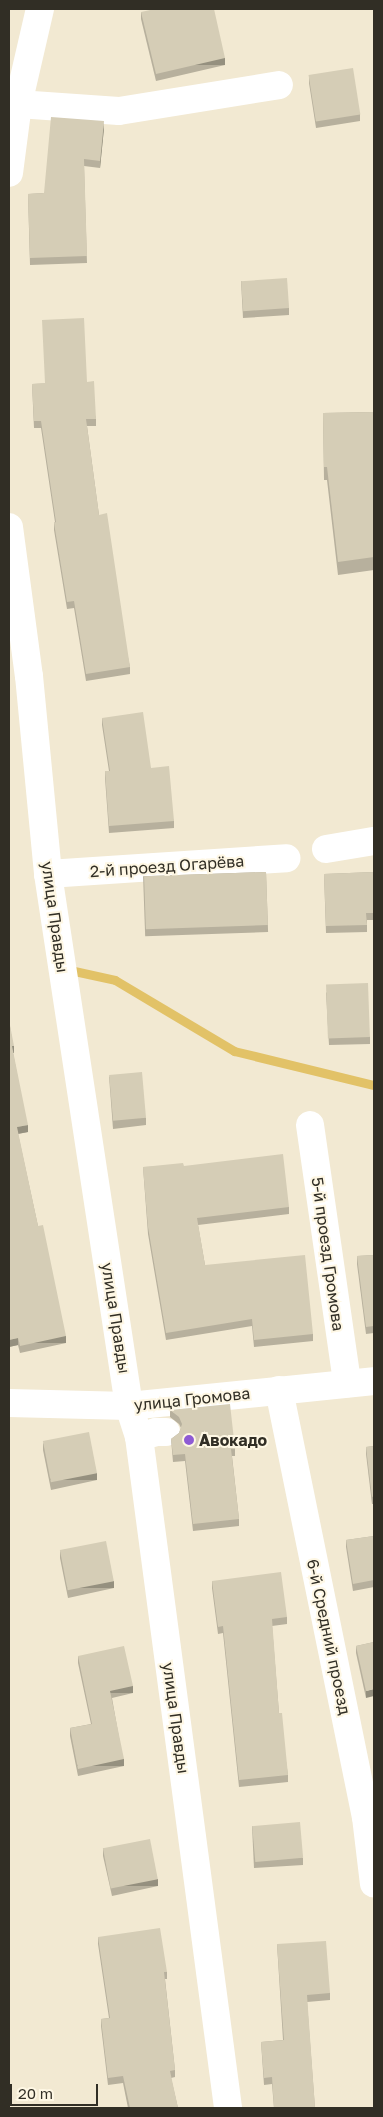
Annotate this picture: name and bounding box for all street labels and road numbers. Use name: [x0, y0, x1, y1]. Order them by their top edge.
street label: 2-й проезд Огарёва: [89, 851, 245, 881]
street label: улица Правды: [38, 860, 72, 974]
street label: 5-й проезд Громова: [308, 1176, 348, 1332]
street label: улица Правды: [98, 1261, 134, 1375]
street label: улица Громова: [133, 1383, 251, 1415]
street label: 6-й Средний проезд: [303, 1557, 355, 1717]
street label: улица Правды: [159, 1661, 193, 1775]

